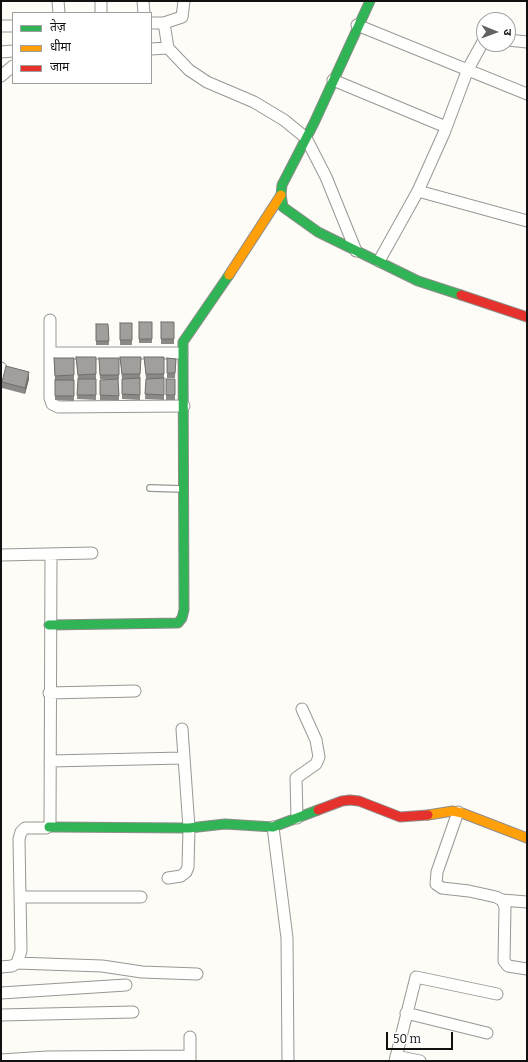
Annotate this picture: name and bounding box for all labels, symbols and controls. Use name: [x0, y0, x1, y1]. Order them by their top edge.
legend: [12, 12, 152, 84]
north arrow: [476, 12, 516, 52]
text: तेज़: [50, 20, 66, 34]
text: उ: [501, 29, 514, 36]
text: धीमा: [50, 40, 71, 54]
text: जाम: [50, 60, 69, 74]
scale bar: [388, 1024, 455, 1050]
text: 50 m: [393, 1032, 421, 1046]

